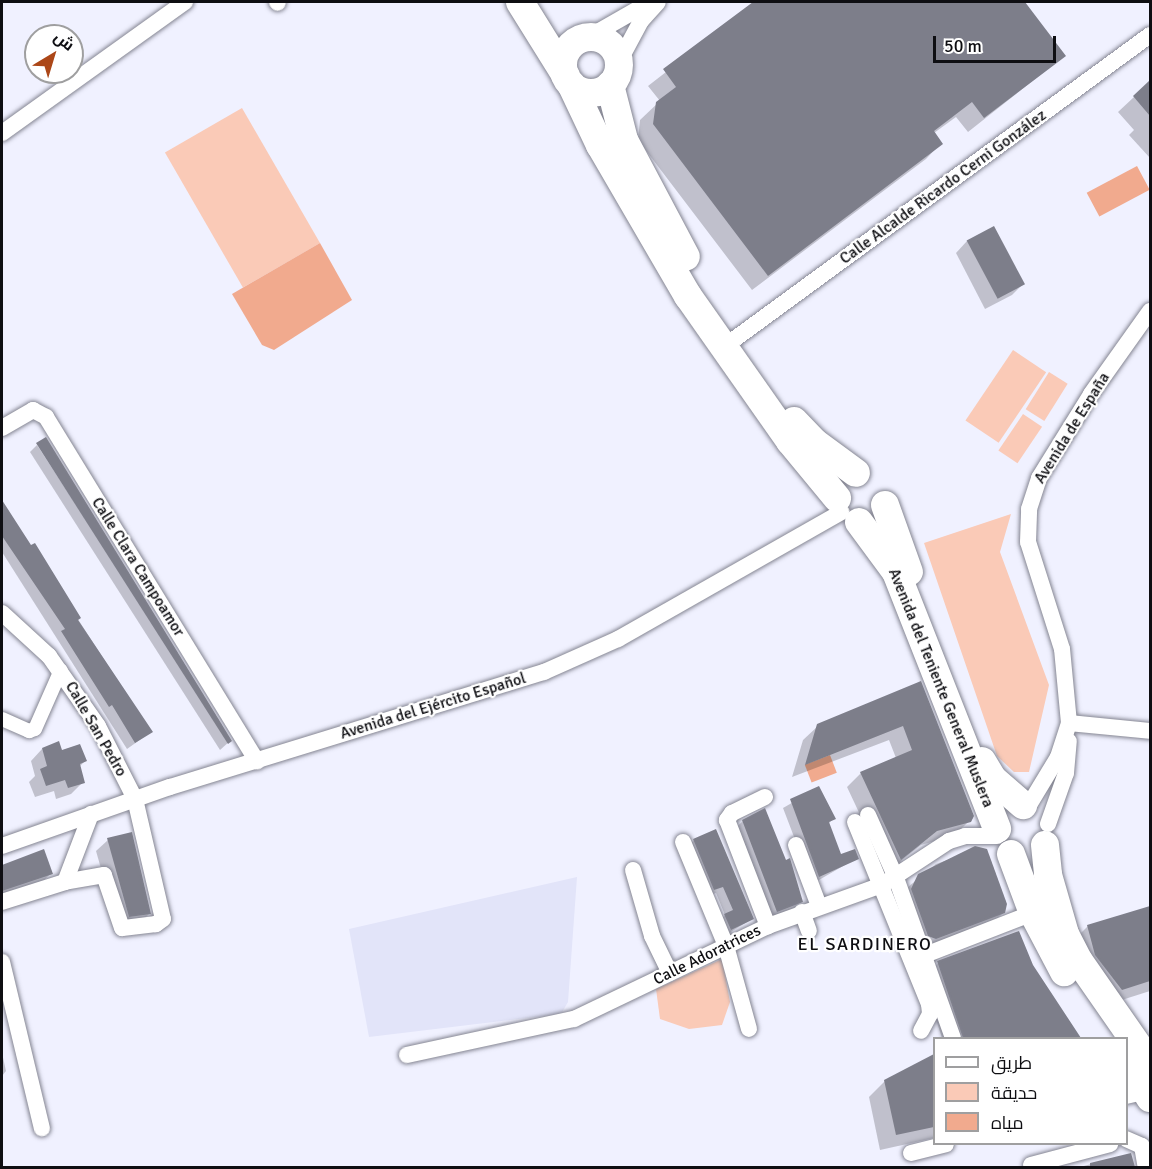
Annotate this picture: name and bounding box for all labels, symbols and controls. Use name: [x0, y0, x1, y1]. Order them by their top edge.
north arrow: [24, 24, 84, 84]
scale bar: [936, 24, 1059, 62]
text: ش: [50, 27, 78, 56]
text: 50 m: [944, 35, 982, 57]
street label: Calle Alcalde Ricardo Cerni González: [836, 106, 1050, 268]
street label: Avenida de España: [1030, 369, 1114, 487]
street label: Calle Clara Campoamor: [87, 494, 189, 640]
street label: Avenida del Teniente General Muslera: [884, 566, 998, 810]
street label: Avenida del Ejército Español: [338, 669, 528, 743]
street label: Calle San Pedro: [61, 678, 131, 780]
street label: Calle Adoratrices: [650, 921, 764, 989]
district label: EL SARDINERO: [798, 933, 932, 955]
legend: [933, 1037, 1128, 1145]
text: طريق: [991, 1052, 1032, 1074]
text: حديقة: [991, 1082, 1037, 1104]
text: مياه: [991, 1112, 1024, 1134]

